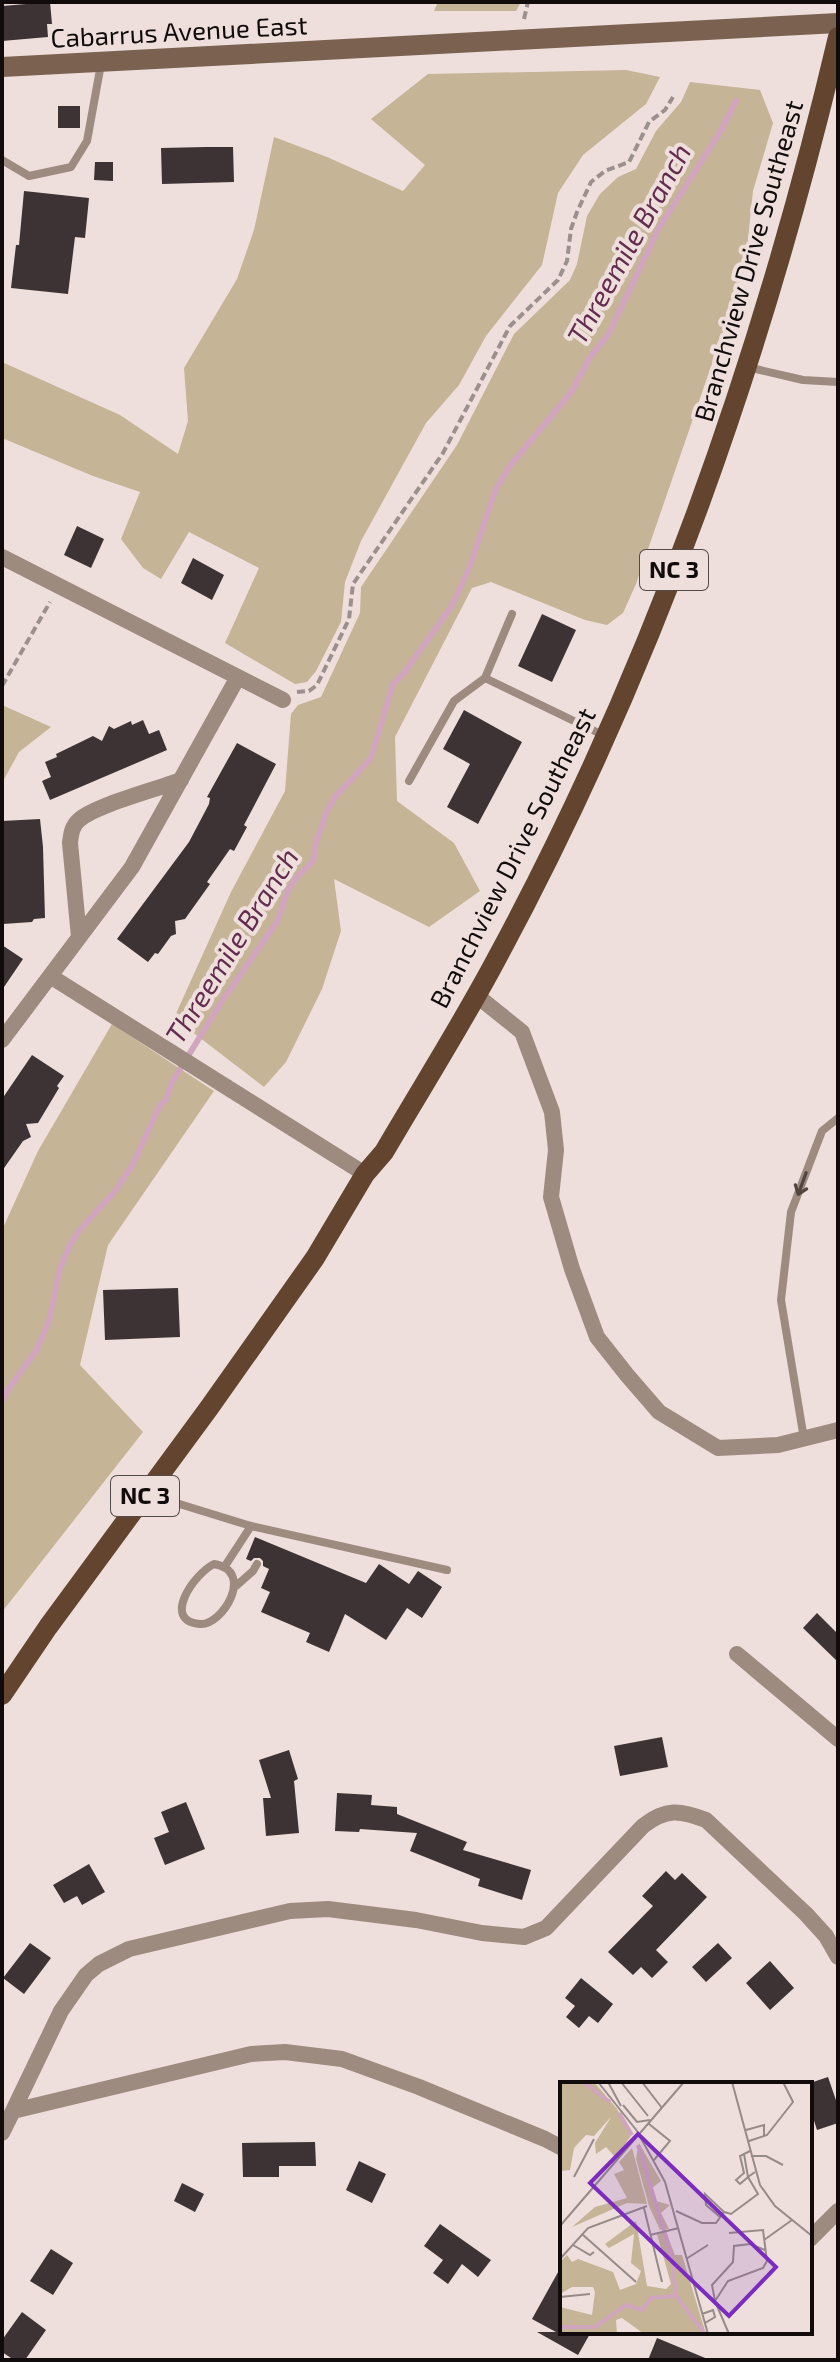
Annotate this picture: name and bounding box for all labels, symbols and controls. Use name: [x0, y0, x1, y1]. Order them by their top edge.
street label: Cabarrus Avenue East: [50, 8, 308, 53]
street label: Branchview Drive Southeast: [687, 96, 808, 425]
water label: Threemile Branch: [559, 137, 697, 350]
road number: NC 3: [640, 550, 708, 590]
street label: Branchview Drive Southeast: [422, 702, 601, 1013]
water label: Threemile Branch: [157, 841, 305, 1050]
one-way arrow: [793, 1171, 808, 1196]
road number: NC 3: [111, 1476, 179, 1516]
inset map: [560, 2082, 812, 2334]

